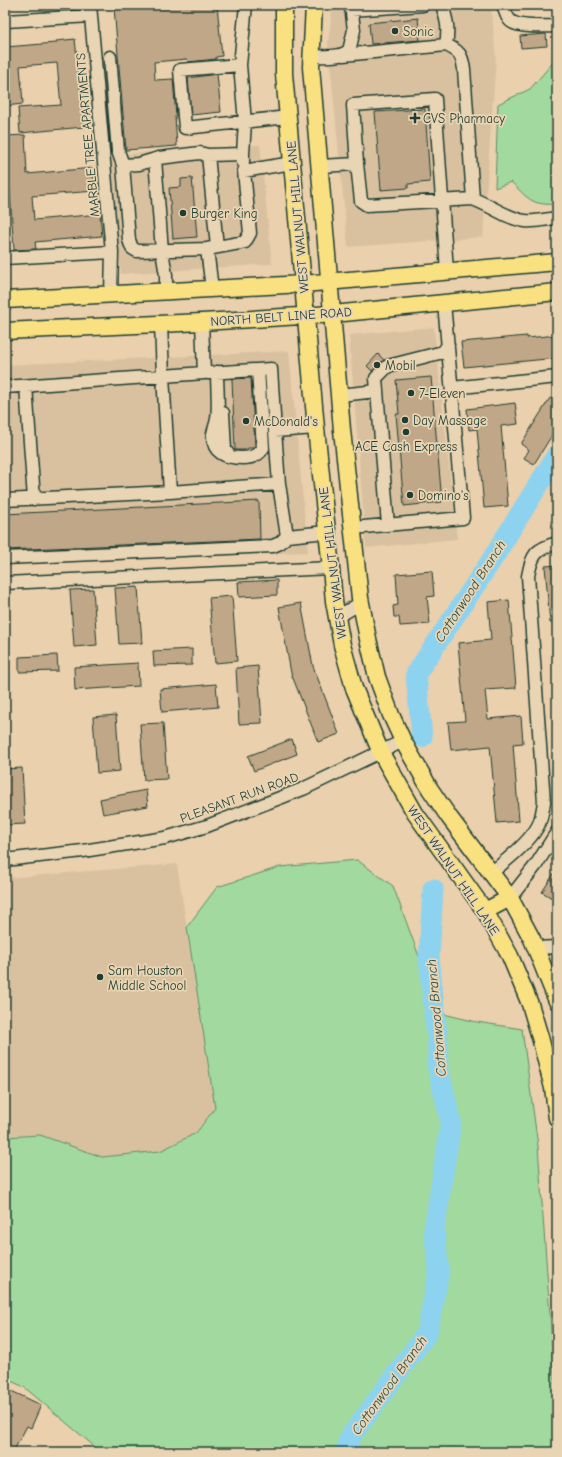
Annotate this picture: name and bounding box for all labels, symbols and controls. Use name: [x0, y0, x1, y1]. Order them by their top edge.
place label: Sonic: [403, 24, 433, 39]
marker: Sonic: [390, 26, 400, 36]
street label: MARBLE TREE APARTMENTS: [73, 52, 102, 217]
place label: CVS Pharmacy: [423, 111, 505, 126]
marker: CVS Pharmacy: [410, 113, 420, 123]
street label: WEST WALNUT HILL LANE: [283, 140, 312, 294]
place label: Burger King: [191, 206, 258, 221]
marker: Burger King: [178, 208, 188, 218]
street label: NORTH BELT LINE ROAD: [210, 304, 352, 329]
place label: Mobil: [385, 358, 416, 373]
marker: Mobil: [372, 360, 382, 370]
place label: 7-Eleven: [419, 386, 465, 401]
marker: 7-Eleven: [406, 388, 416, 398]
place label: Day Massage: [413, 413, 487, 428]
place label: McDonald's: [254, 414, 318, 429]
marker: Day Massage: [400, 415, 410, 425]
marker: McDonald's: [241, 416, 251, 426]
marker: ACE Cash Express: [401, 427, 411, 437]
place label: ACE Cash Express: [355, 439, 457, 454]
street label: WEST WALNUT HILL LANE: [316, 486, 349, 640]
place label: Domino's: [418, 488, 469, 503]
marker: Domino's: [405, 490, 415, 500]
water label: Cottonwood Branch: [431, 537, 510, 645]
street label: PLEASANT RUN ROAD: [178, 769, 300, 826]
street label: WEST WALNUT HILL LANE: [405, 803, 503, 938]
water label: Cottonwood Branch: [423, 958, 450, 1077]
place label: Sam Houston Middle School: [108, 963, 186, 993]
marker: Sam Houston Middle School: [95, 972, 105, 982]
water label: Cottonwood Branch: [348, 1333, 431, 1438]

